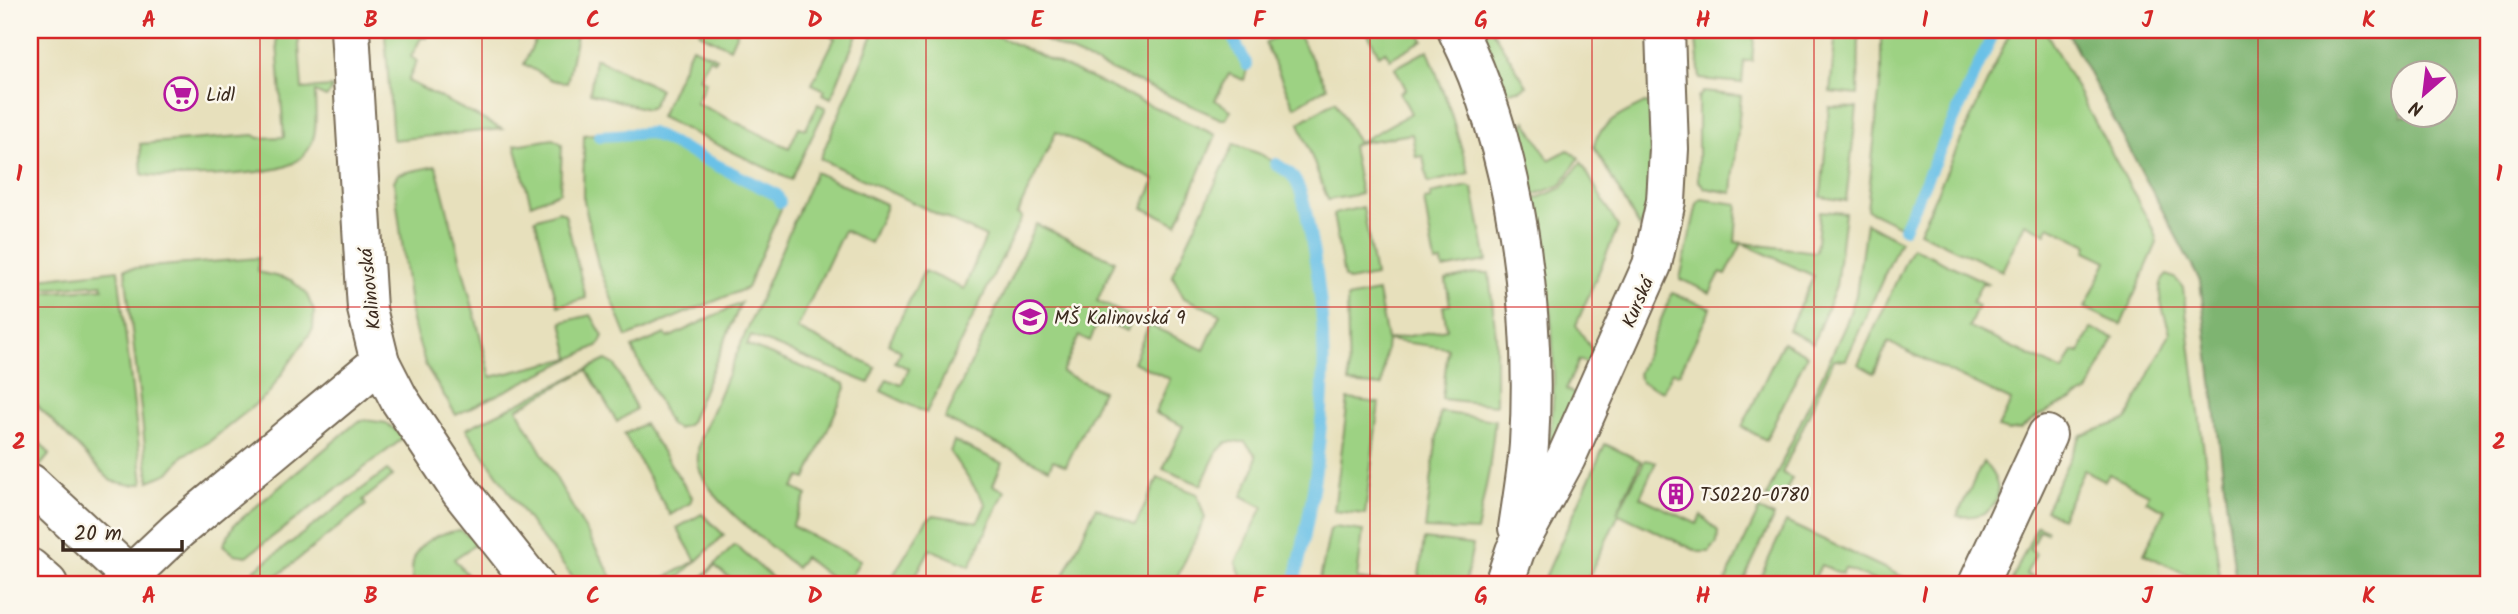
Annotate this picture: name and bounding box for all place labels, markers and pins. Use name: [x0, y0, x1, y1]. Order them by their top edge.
supermarket icon: Lidl: [162, 75, 200, 113]
place label: Lidl: [206, 81, 235, 111]
school or university icon: MŠ Kalinovská 9: [1011, 298, 1049, 336]
place label: MŠ Kalinovská 9: [1054, 304, 1186, 334]
building icon: TS0220-0780: [1657, 475, 1695, 513]
place label: TS0220-0780: [1700, 481, 1809, 511]

